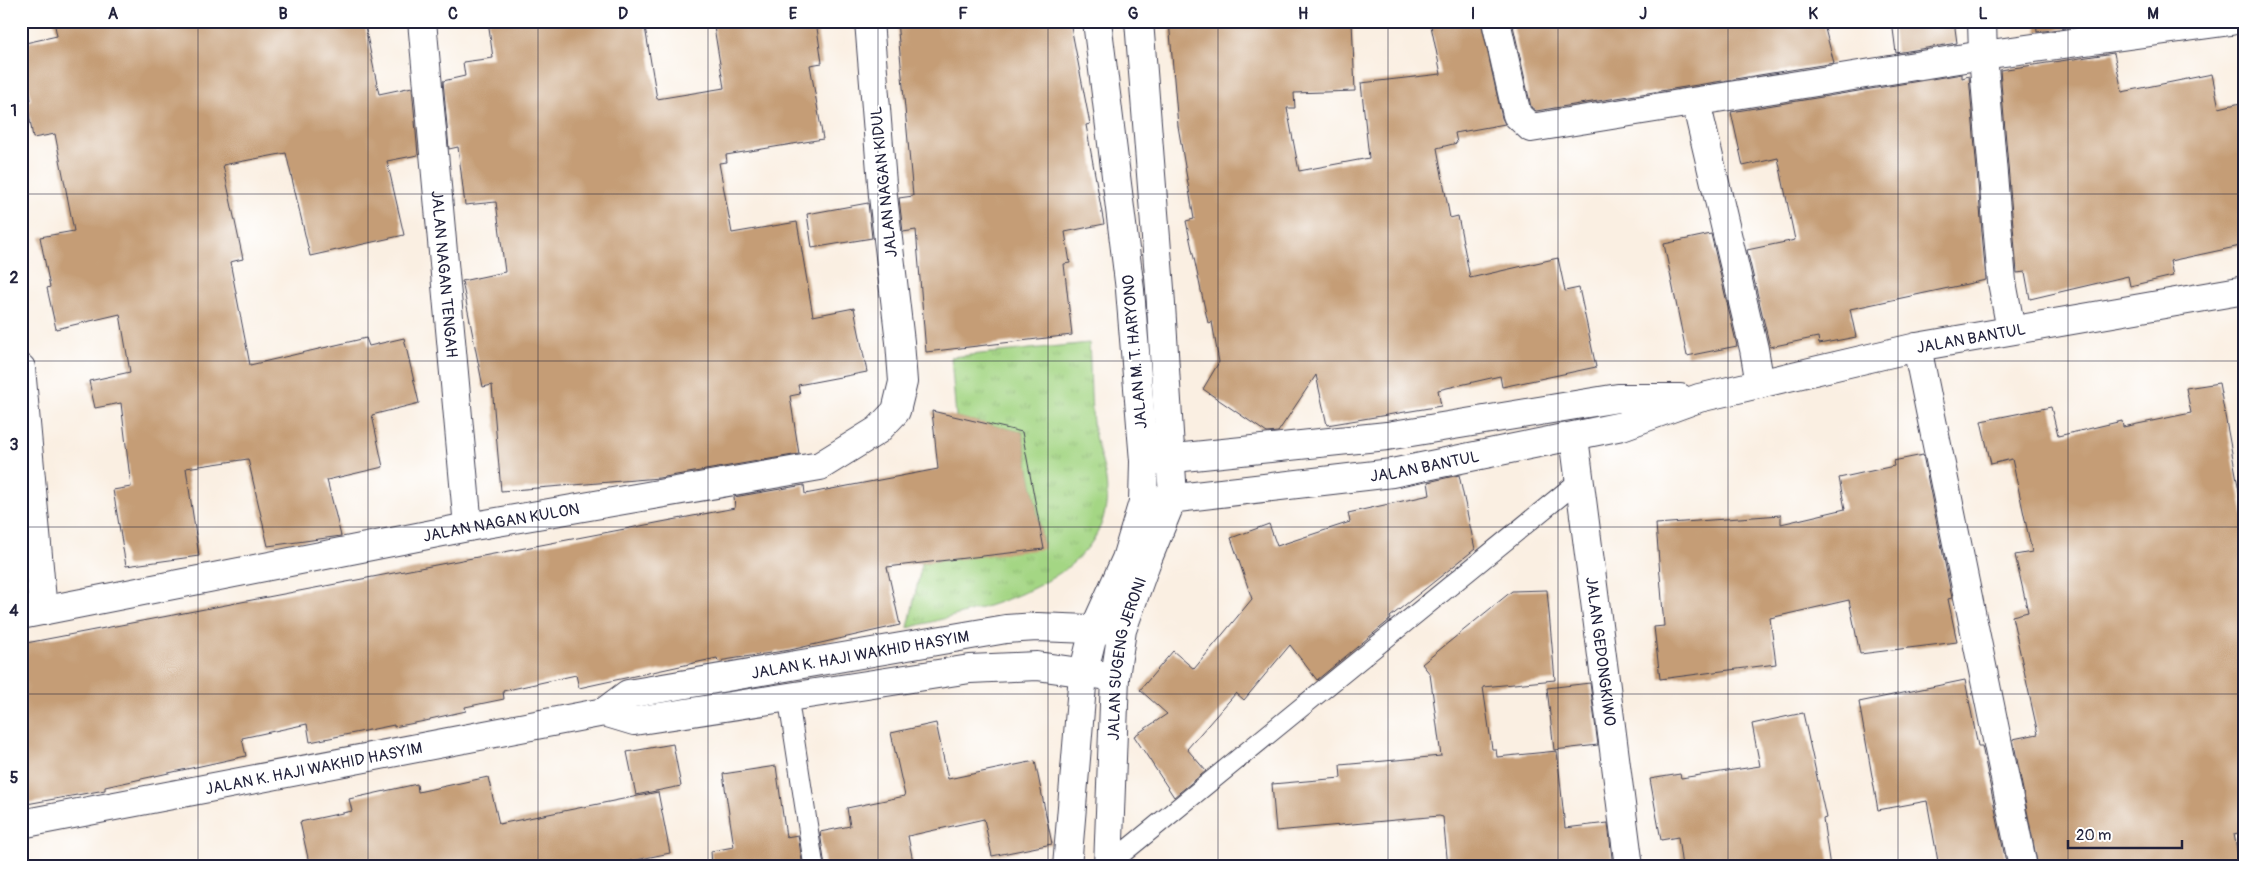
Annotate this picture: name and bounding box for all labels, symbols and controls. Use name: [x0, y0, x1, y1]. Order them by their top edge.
text: A: [108, 4, 119, 24]
text: B: [278, 4, 288, 24]
text: C: [448, 4, 458, 24]
text: D: [618, 4, 628, 24]
text: E: [789, 4, 798, 24]
text: F: [958, 4, 968, 24]
text: G: [1128, 4, 1139, 24]
text: H: [1298, 4, 1308, 24]
text: I: [1471, 4, 1475, 24]
text: J: [1639, 4, 1647, 24]
text: K: [1808, 4, 1818, 24]
text: L: [1978, 4, 1988, 24]
text: M: [2147, 4, 2159, 24]
text: 1: [11, 101, 17, 121]
street label: JALAN NAGAN KIDUL: [866, 105, 902, 259]
street label: JALAN NAGAN TENGAH: [426, 190, 462, 359]
text: 2: [10, 268, 19, 288]
street label: JALAN M. T. HARYONO: [1118, 274, 1152, 430]
street label: JALAN BANTUL: [1915, 319, 2027, 358]
text: 3: [10, 435, 19, 455]
street label: JALAN BANTUL: [1369, 446, 1481, 486]
street label: JALAN NAGAN KULON: [421, 499, 581, 547]
street label: JALAN SUGENG JERONI: [1104, 575, 1151, 741]
street label: JALAN GEDONGKIWO: [1581, 576, 1620, 727]
text: 4: [9, 601, 19, 621]
street label: JALAN K. HAJI WAKHID HASYIM: [750, 627, 971, 684]
street label: JALAN K. HAJI WAKHID HASYIM: [204, 738, 424, 799]
text: 5: [10, 768, 19, 788]
scale bar: [2068, 818, 2182, 850]
text: 20 m: [2076, 826, 2111, 845]

